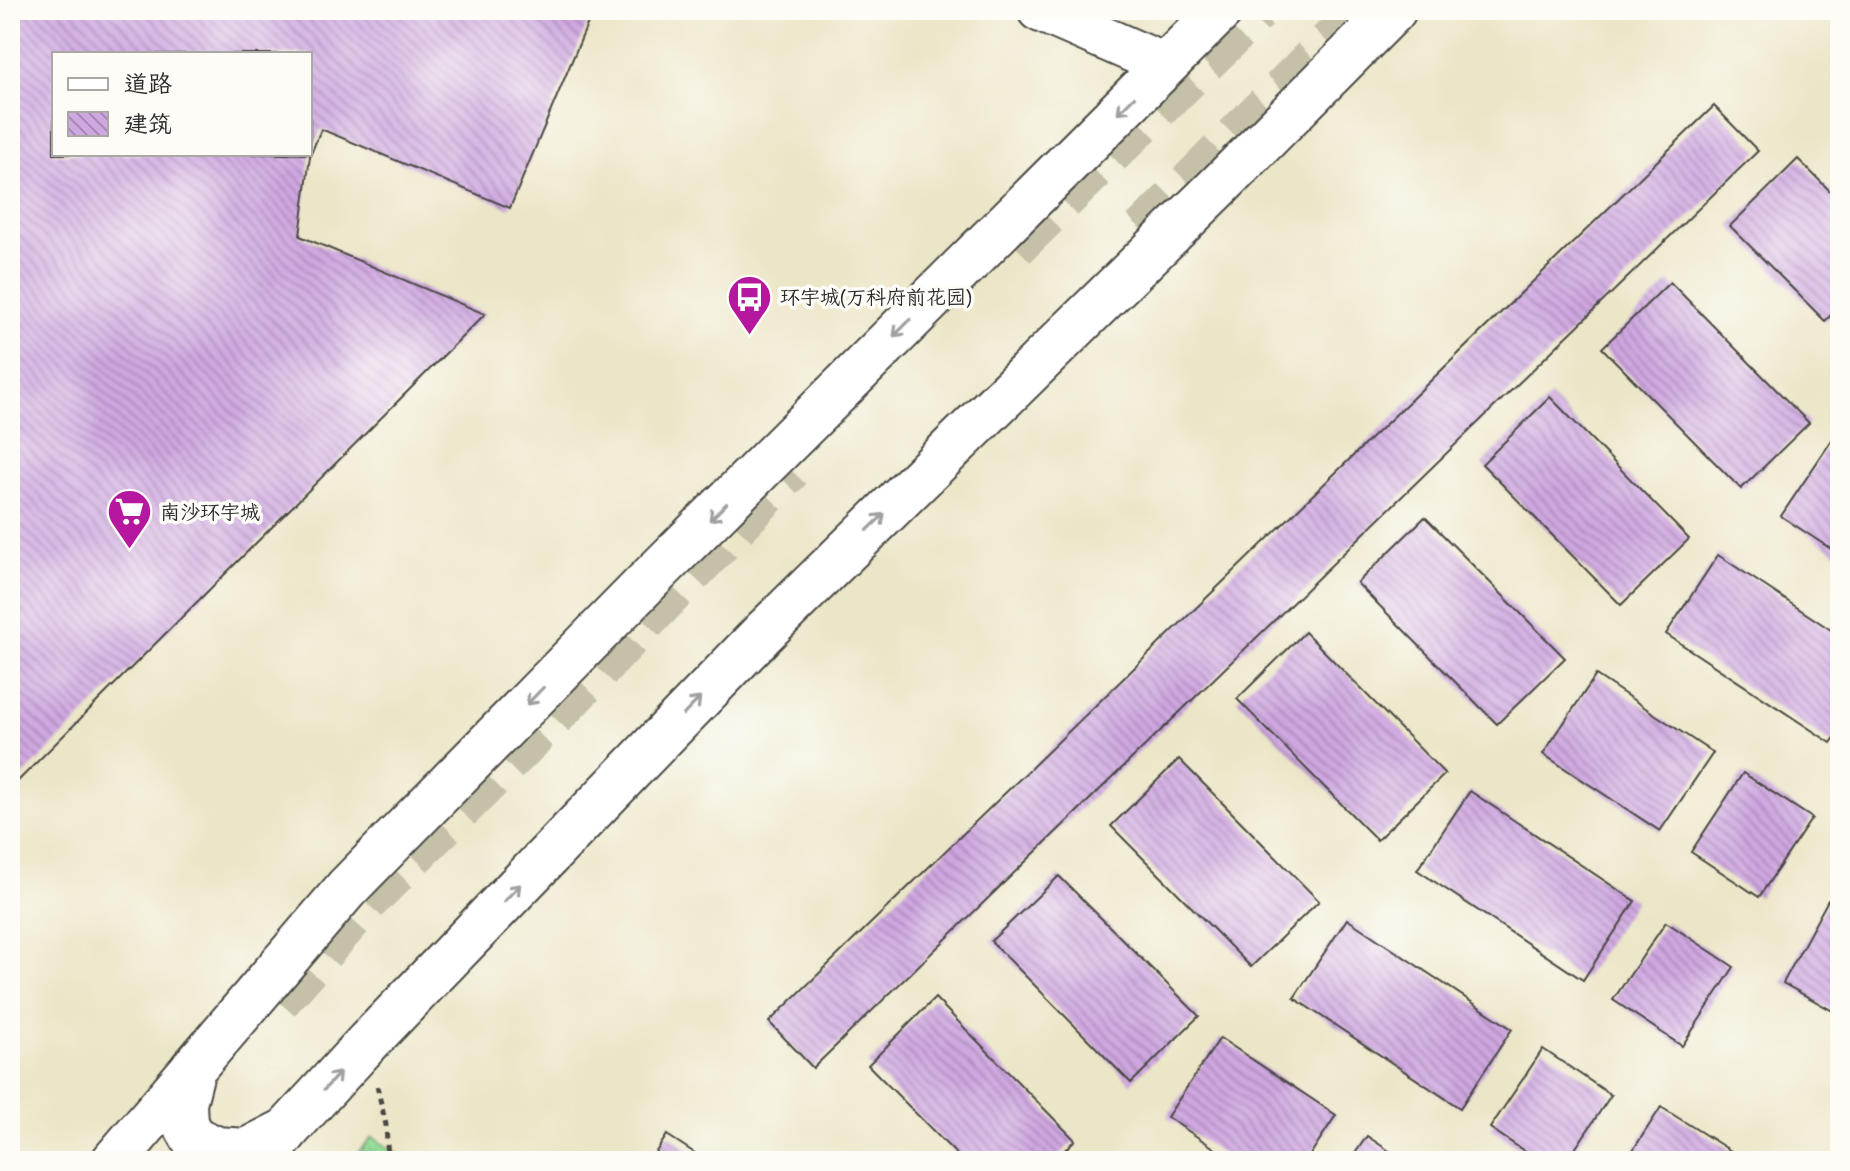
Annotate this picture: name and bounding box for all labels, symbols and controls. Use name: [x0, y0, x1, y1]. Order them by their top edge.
legend: [52, 52, 312, 156]
text: 道路: [124, 68, 172, 98]
one-way arrow: [1117, 95, 1136, 114]
text: 建筑: [124, 108, 172, 138]
bus stop icon: 环宇城(万科府前花园): [725, 273, 773, 336]
place label: 环宇城(万科府前花园): [780, 284, 972, 309]
one-way arrow: [893, 318, 912, 337]
supermarket icon: 南沙环宇城: [105, 488, 153, 551]
place label: 南沙环宇城: [160, 499, 260, 524]
one-way arrow: [708, 502, 728, 521]
one-way arrow: [866, 513, 885, 532]
one-way arrow: [526, 686, 545, 705]
one-way arrow: [683, 696, 702, 716]
one-way arrow: [502, 883, 521, 903]
one-way arrow: [322, 1071, 341, 1091]

